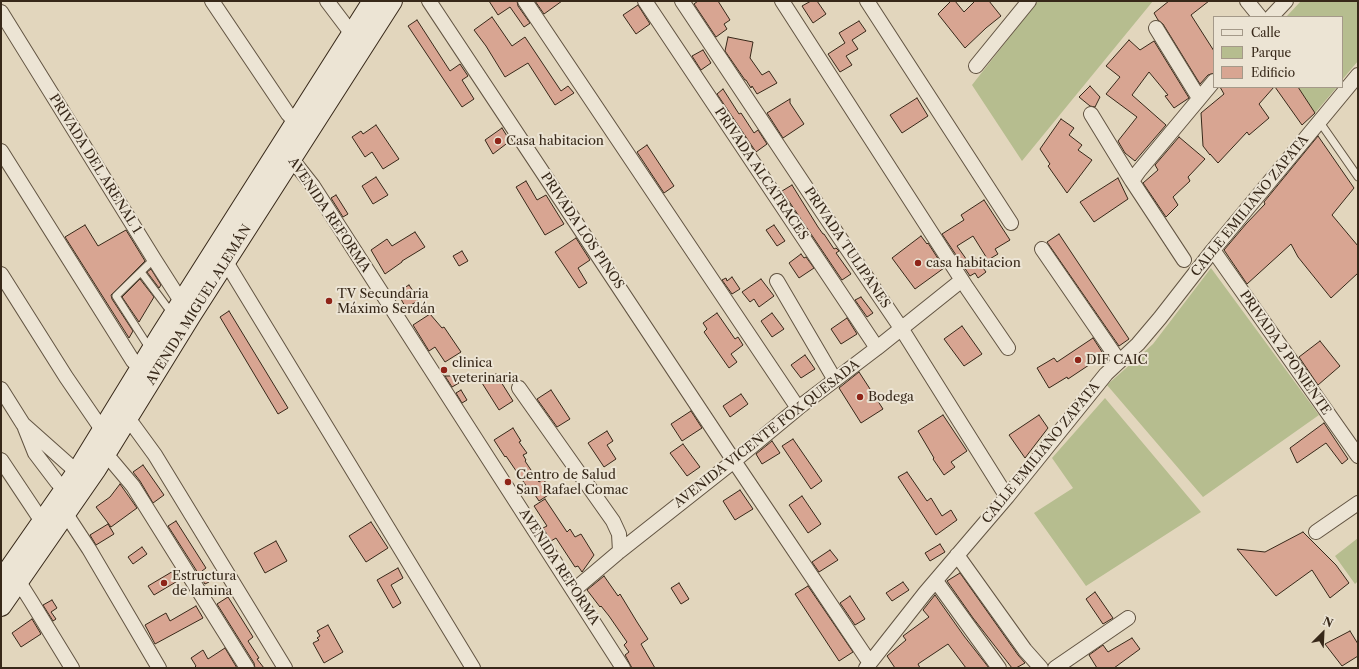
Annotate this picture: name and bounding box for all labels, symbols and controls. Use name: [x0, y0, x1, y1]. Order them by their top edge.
legend: [1213, 16, 1343, 88]
text: Calle: [1251, 25, 1280, 40]
text: Parque: [1251, 45, 1291, 60]
text: Edificio: [1251, 65, 1295, 80]
street label: PRIVADA DEL ARENAL 1: [46, 91, 144, 237]
street label: PRIVADA ALCATRACES: [711, 105, 811, 243]
street label: CALLE EMILIANO ZAPATA: [1188, 132, 1312, 280]
place label: Casa habitacion: [506, 133, 604, 149]
marker: Casa habitacion: [493, 136, 503, 146]
street label: AVENIDA REFORMA: [285, 154, 373, 276]
street label: PRIVADA LOS PINOS: [537, 170, 627, 292]
street label: PRIVADA TULIPANES: [801, 185, 893, 311]
street label: AVENIDA MIGUEL ALEMÁN: [143, 222, 255, 388]
place label: casa habitacion: [926, 255, 1021, 271]
marker: casa habitacion: [913, 258, 923, 268]
place label: TV Secundaria Máximo Serdán: [337, 286, 435, 317]
street label: PRIVADA 2 PONIENTE: [1236, 288, 1334, 418]
marker: TV Secundaria Máximo Serdán: [324, 296, 334, 306]
place label: DIF CAIC: [1086, 352, 1148, 368]
place label: clinica veterinaria: [452, 355, 519, 386]
marker: DIF CAIC: [1073, 355, 1083, 365]
street label: AVENIDA VICENTE FOX QUESADA: [671, 357, 863, 511]
marker: clinica veterinaria: [439, 365, 449, 375]
street label: CALLE EMILIANO ZAPATA: [979, 379, 1103, 527]
place label: Bodega: [868, 389, 914, 405]
marker: Bodega: [855, 392, 865, 402]
place label: Centro de Salud San Rafael Comac: [516, 467, 628, 498]
marker: Centro de Salud San Rafael Comac: [503, 477, 513, 487]
street label: AVENIDA REFORMA: [516, 506, 602, 628]
place label: Estructura de lamina: [172, 568, 236, 599]
marker: Estructura de lamina: [159, 578, 169, 588]
north arrow: [1303, 613, 1343, 653]
text: N: [1321, 614, 1335, 630]

